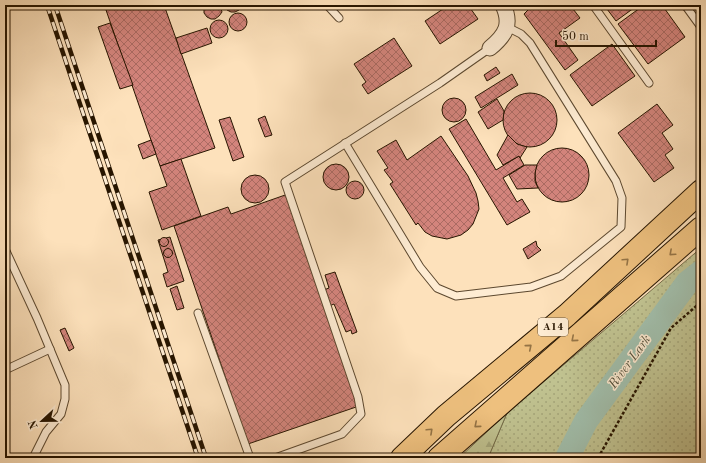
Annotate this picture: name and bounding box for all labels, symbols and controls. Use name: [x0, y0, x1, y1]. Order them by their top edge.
scale bar: [556, 22, 656, 48]
text: 50 m: [562, 30, 589, 43]
one-way arrow: [669, 249, 677, 256]
one-way arrow: [621, 258, 629, 265]
road number: A14: [538, 318, 568, 336]
water label: River Lark: [606, 333, 654, 392]
one-way arrow: [572, 335, 579, 342]
one-way arrow: [524, 345, 531, 352]
north arrow: [22, 401, 62, 441]
text: N: [27, 418, 41, 430]
one-way arrow: [474, 420, 481, 427]
one-way arrow: [425, 428, 433, 436]

